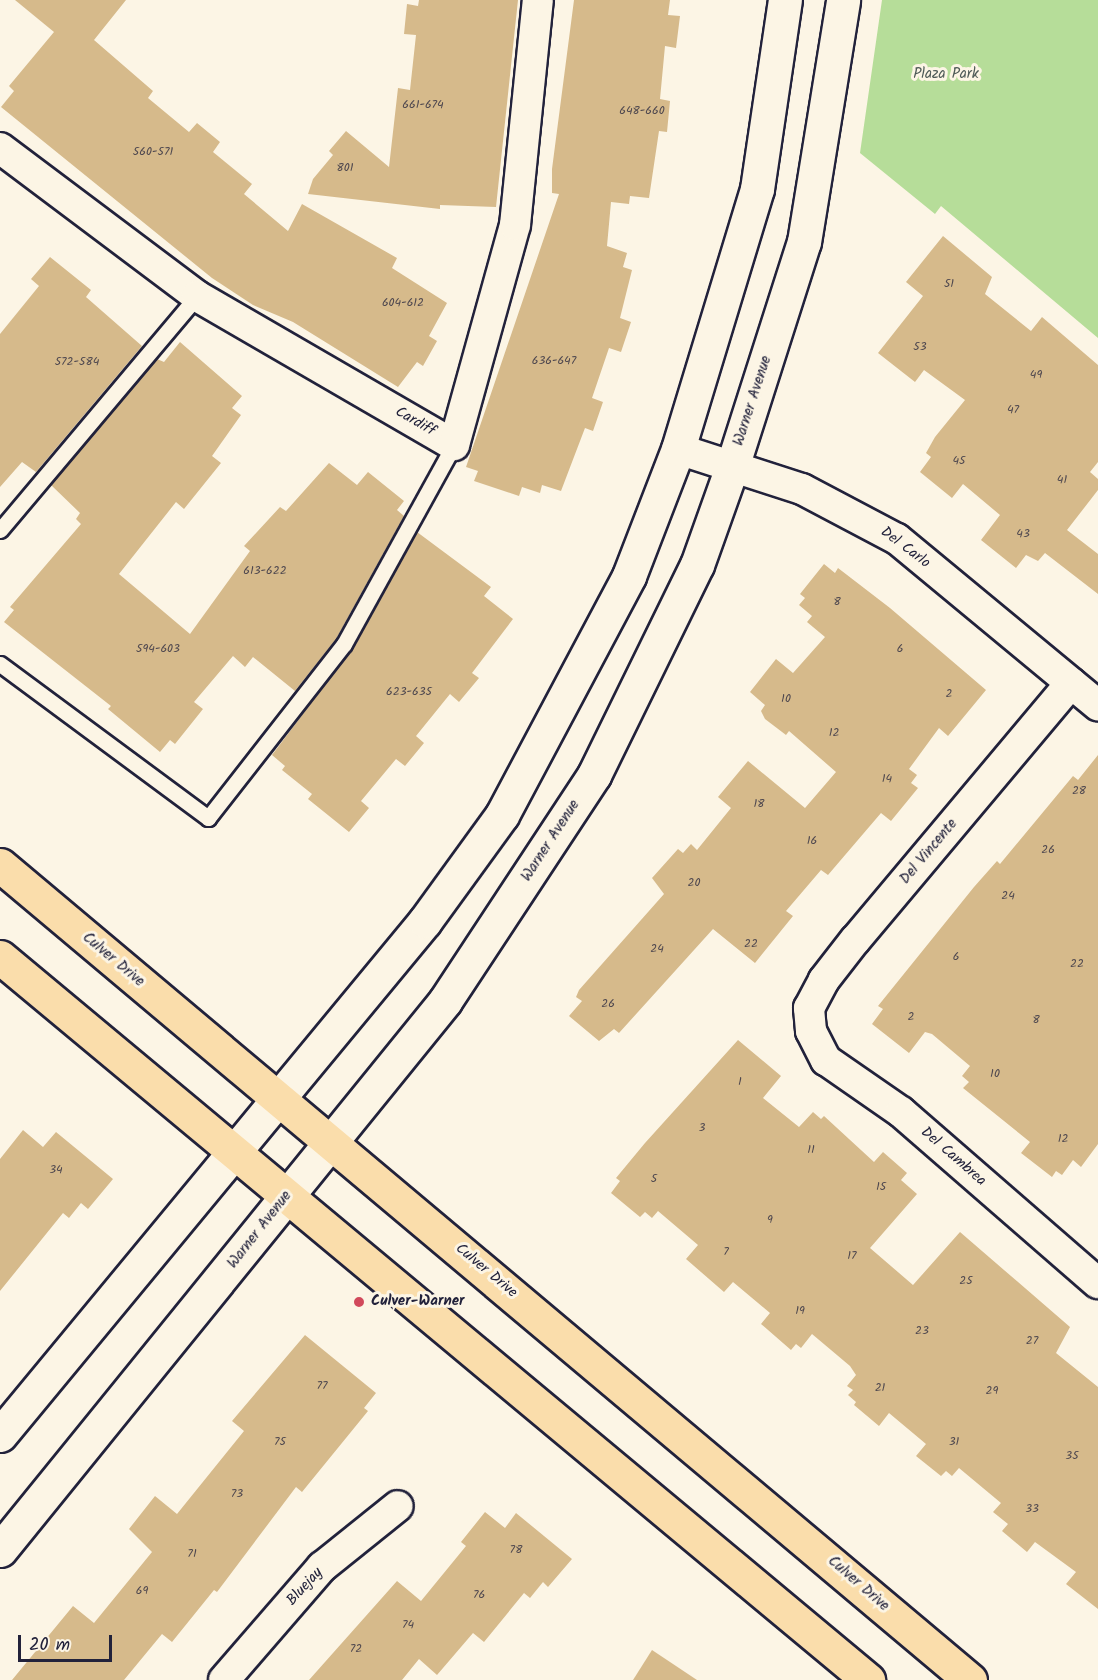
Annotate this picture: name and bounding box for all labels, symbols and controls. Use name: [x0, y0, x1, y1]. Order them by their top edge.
park label: Plaza Park: [913, 66, 979, 84]
house number: 661-674: [402, 98, 444, 112]
house number: 648-660: [619, 104, 665, 118]
house number: 560-571: [133, 145, 173, 159]
house number: 801: [337, 161, 353, 175]
house number: 51: [944, 277, 954, 291]
house number: 604-612: [382, 296, 424, 310]
house number: 53: [913, 340, 927, 354]
house number: 636-647: [532, 354, 576, 368]
street label: Warner Avenue: [730, 354, 776, 448]
house number: 572-584: [55, 355, 99, 369]
house number: 49: [1030, 368, 1042, 382]
street label: Cardiff: [392, 403, 438, 441]
house number: 47: [1007, 403, 1019, 417]
house number: 45: [952, 454, 966, 468]
house number: 41: [1057, 473, 1067, 487]
street label: Del Carlo: [877, 523, 933, 573]
house number: 43: [1016, 527, 1030, 541]
house number: 613-622: [243, 564, 287, 578]
house number: 8: [833, 595, 841, 609]
house number: 594-603: [136, 642, 180, 656]
house number: 6: [897, 642, 903, 656]
house number: 623-635: [386, 685, 432, 699]
house number: 2: [946, 687, 952, 701]
house number: 10: [781, 692, 791, 706]
house number: 12: [829, 726, 839, 740]
house number: 14: [882, 772, 892, 786]
house number: 28: [1072, 784, 1086, 798]
street label: Warner Avenue: [518, 797, 584, 885]
house number: 18: [754, 797, 764, 811]
street label: Del Vincente: [897, 816, 961, 888]
house number: 16: [807, 834, 817, 848]
house number: 26: [1041, 843, 1055, 857]
house number: 20: [688, 876, 700, 890]
house number: 24: [1001, 889, 1015, 903]
street label: Culver Drive: [78, 929, 148, 991]
house number: 22: [744, 937, 758, 951]
house number: 24: [650, 942, 664, 956]
house number: 6: [953, 950, 959, 964]
house number: 22: [1070, 957, 1084, 971]
house number: 26: [601, 997, 615, 1011]
house number: 2: [908, 1010, 914, 1024]
house number: 8: [1032, 1013, 1040, 1027]
house number: 10: [990, 1067, 1000, 1081]
house number: 1: [738, 1075, 742, 1089]
house number: 3: [699, 1121, 705, 1135]
street label: Del Cambrea: [917, 1124, 989, 1190]
house number: 12: [1058, 1132, 1068, 1146]
house number: 11: [807, 1143, 815, 1157]
house number: 34: [49, 1163, 63, 1177]
house number: 5: [651, 1172, 657, 1186]
house number: 15: [876, 1180, 886, 1194]
street label: Warner Avenue: [224, 1188, 296, 1272]
house number: 9: [767, 1213, 773, 1227]
street label: Culver Drive: [451, 1240, 521, 1302]
house number: 7: [723, 1245, 729, 1259]
house number: 17: [847, 1249, 857, 1263]
house number: 25: [959, 1274, 973, 1288]
place label: Culver-Warner: [371, 1293, 464, 1311]
marker: Culver-Warner: [352, 1295, 366, 1309]
house number: 19: [795, 1304, 805, 1318]
house number: 23: [915, 1324, 929, 1338]
house number: 27: [1026, 1334, 1038, 1348]
house number: 77: [316, 1379, 328, 1393]
house number: 21: [875, 1381, 885, 1395]
house number: 29: [986, 1384, 998, 1398]
house number: 75: [274, 1435, 286, 1449]
house number: 31: [949, 1435, 959, 1449]
house number: 35: [1065, 1449, 1079, 1463]
house number: 73: [231, 1487, 243, 1501]
house number: 33: [1025, 1502, 1039, 1516]
house number: 78: [510, 1543, 522, 1557]
house number: 71: [187, 1547, 197, 1561]
street label: Culver Drive: [824, 1553, 892, 1615]
street label: Bluejay: [283, 1564, 327, 1610]
house number: 69: [136, 1584, 148, 1598]
house number: 76: [473, 1588, 485, 1602]
house number: 74: [402, 1618, 414, 1632]
scale bar: [21, 1623, 116, 1661]
text: 20 m: [29, 1631, 70, 1660]
house number: 72: [350, 1642, 362, 1656]

